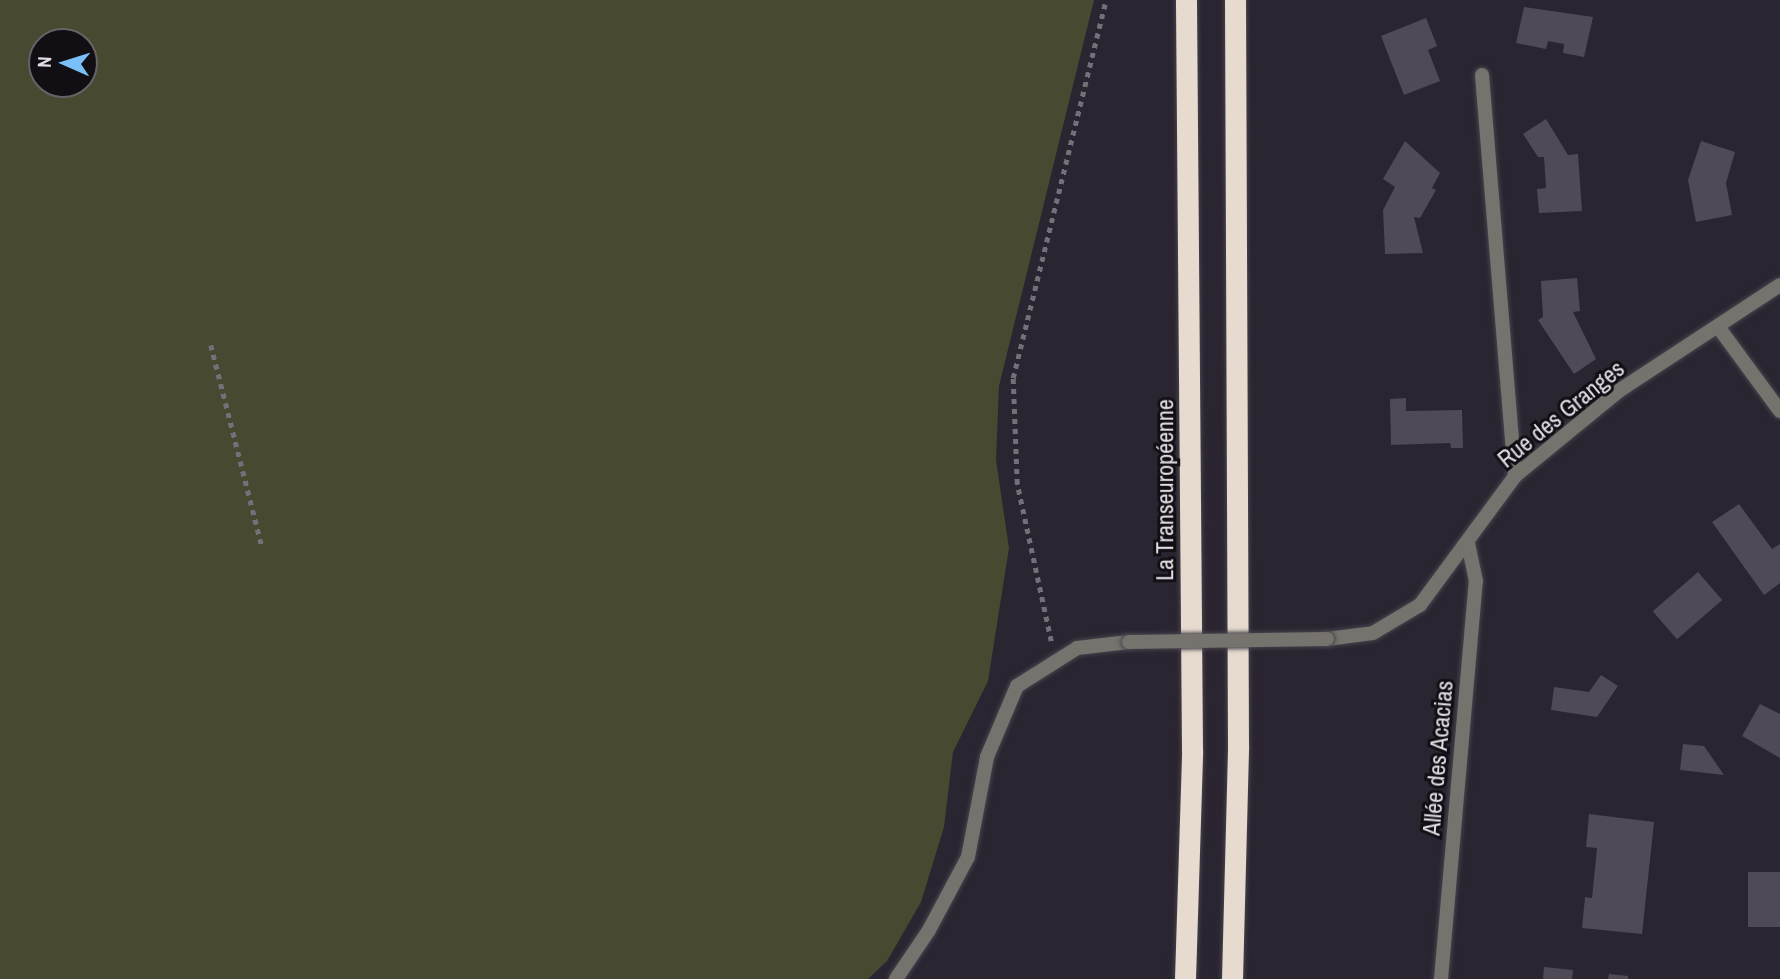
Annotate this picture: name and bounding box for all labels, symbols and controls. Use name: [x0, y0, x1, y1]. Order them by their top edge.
north arrow: [28, 28, 98, 98]
text: N: [31, 56, 57, 68]
street label: Rue des Granges: [1492, 354, 1630, 474]
street label: La Transeuropéenne: [1151, 399, 1179, 581]
street label: Allée des Acacias: [1417, 679, 1459, 837]

